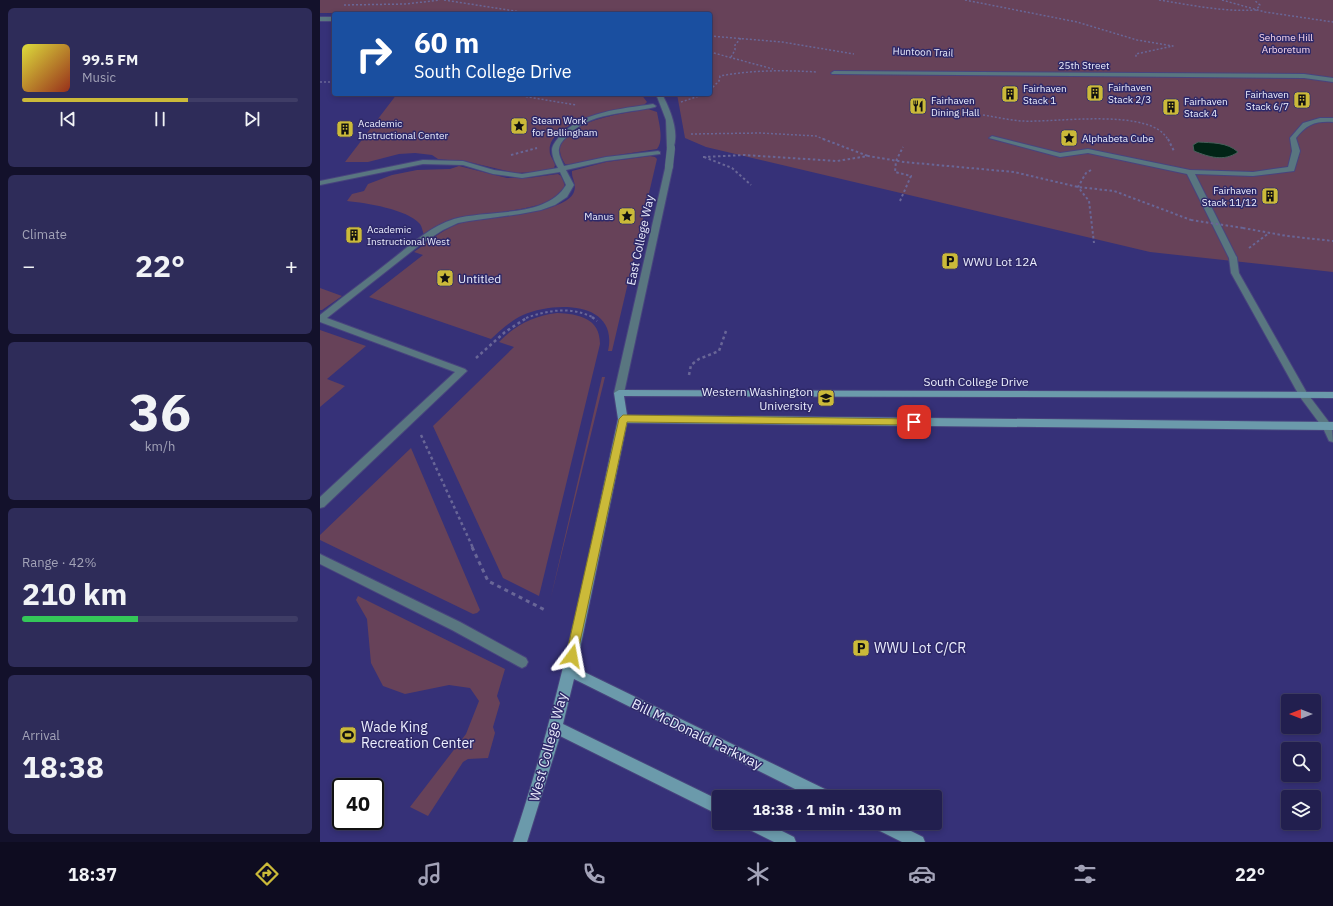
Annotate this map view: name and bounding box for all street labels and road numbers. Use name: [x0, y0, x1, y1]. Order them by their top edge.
street label: Huntoon Trail: [892, 44, 954, 60]
street label: 25th Street: [1059, 59, 1110, 72]
street label: East College Way: [623, 193, 657, 287]
street label: South College Drive: [923, 374, 1029, 389]
street label: West College Way: [525, 691, 571, 803]
street label: Bill McDonald Parkway: [629, 695, 765, 773]

